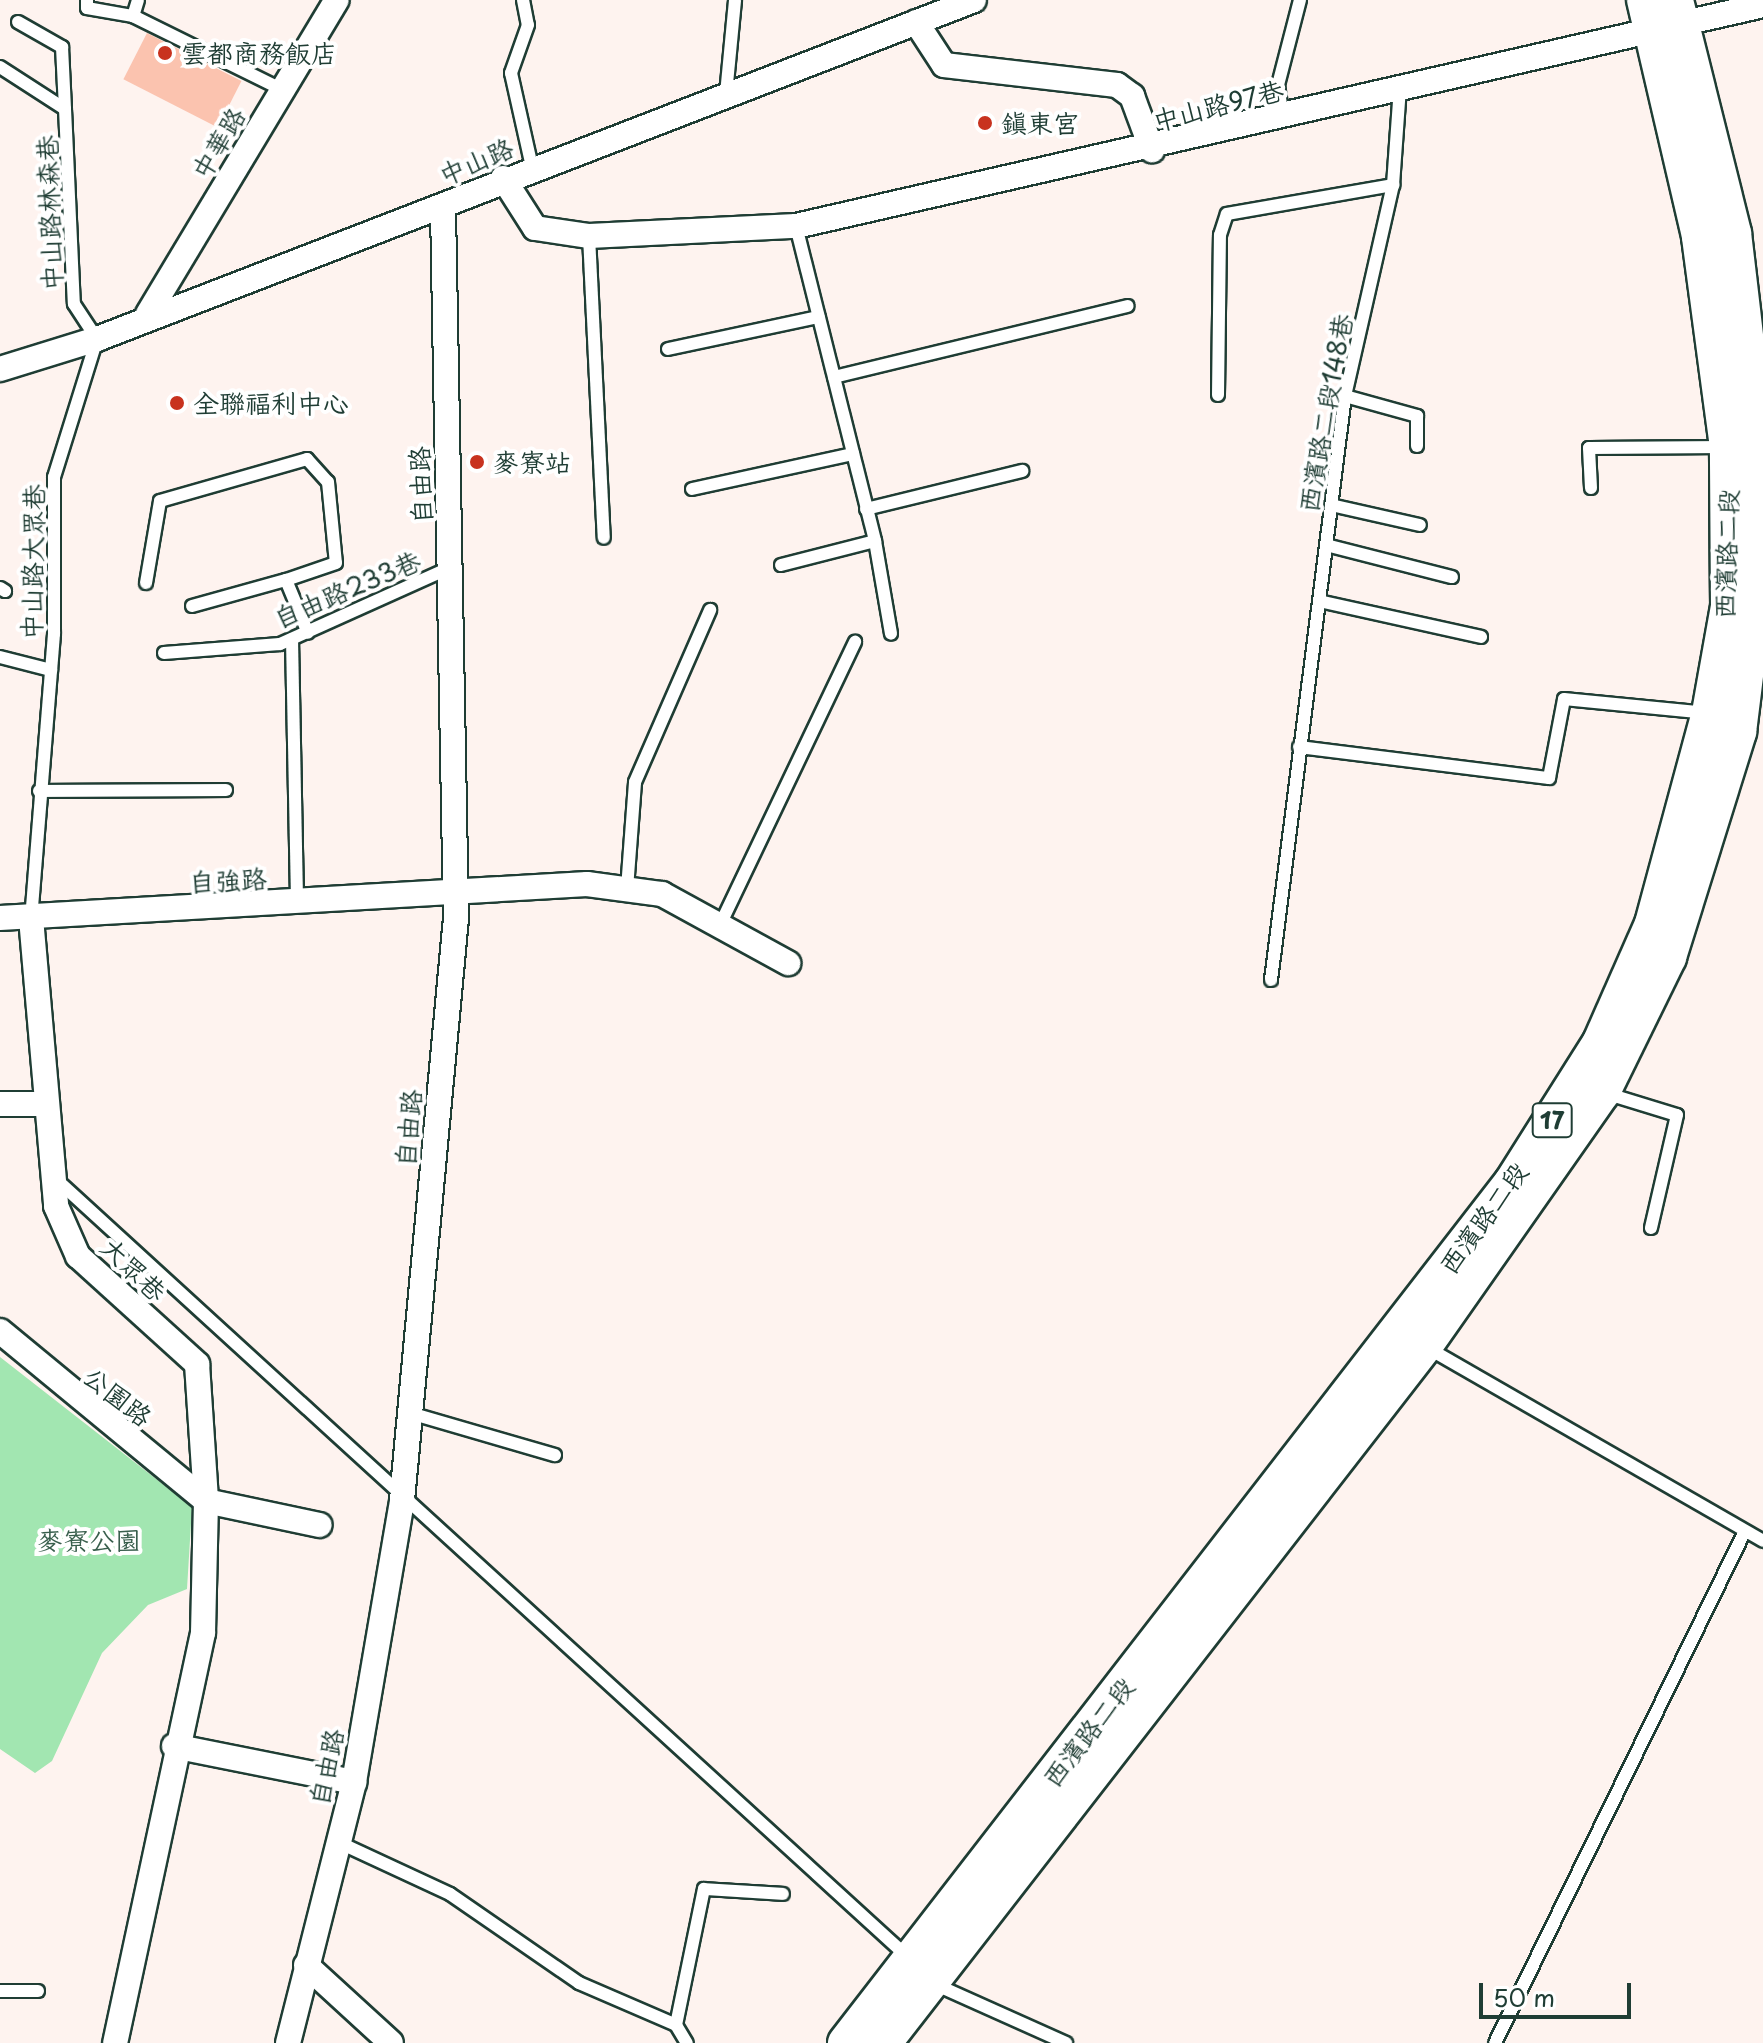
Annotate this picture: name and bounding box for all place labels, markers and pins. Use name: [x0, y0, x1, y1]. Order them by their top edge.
place label: 雲都商務飯店: [181, 37, 337, 69]
marker: 雲都商務飯店: [156, 44, 174, 62]
place label: 鎮東宮: [1001, 107, 1079, 139]
marker: 鎮東宮: [976, 114, 994, 132]
place label: 全聯福利中心: [193, 387, 349, 419]
marker: 全聯福利中心: [168, 394, 186, 412]
place label: 麥寮站: [493, 446, 571, 478]
marker: 麥寮站: [468, 453, 486, 471]

